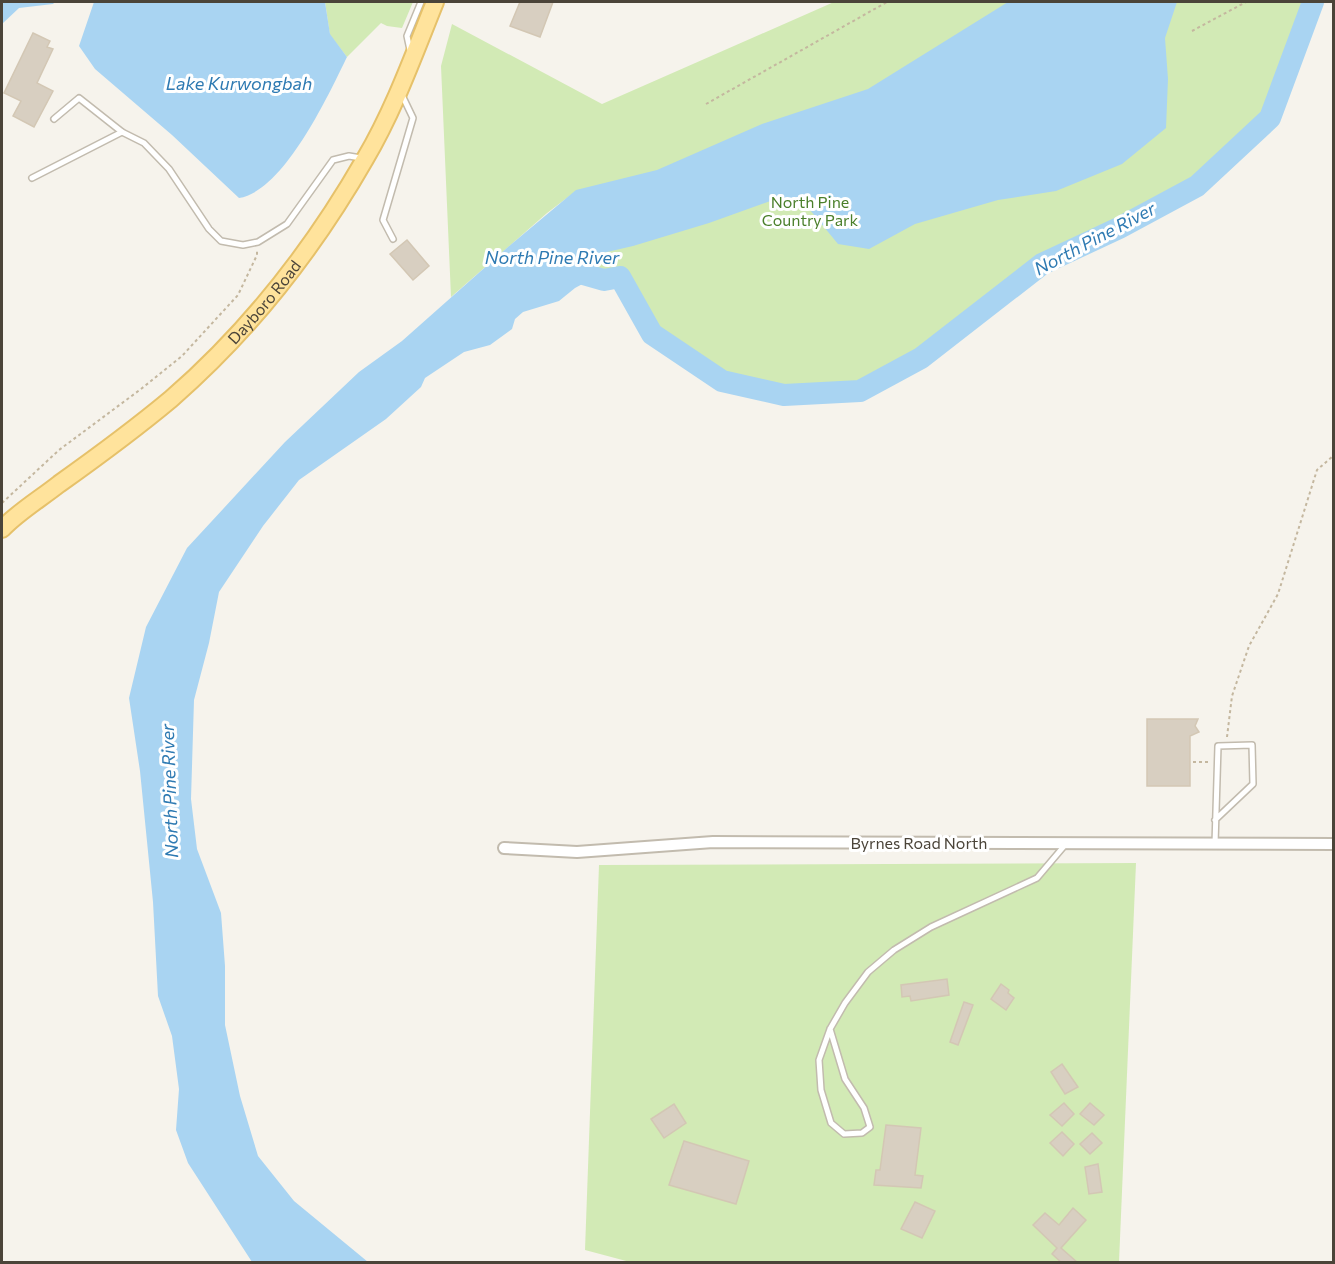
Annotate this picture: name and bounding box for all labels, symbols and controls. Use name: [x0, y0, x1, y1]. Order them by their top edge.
water label: Lake Kurwongbah: [166, 72, 312, 94]
park label: North Pine Country Park: [762, 192, 859, 229]
water label: North Pine River: [1030, 197, 1160, 279]
water label: North Pine River: [485, 246, 620, 268]
street label: Dayboro Road: [223, 256, 304, 348]
water label: North Pine River: [156, 723, 182, 859]
street label: Byrnes Road North: [850, 833, 988, 852]

